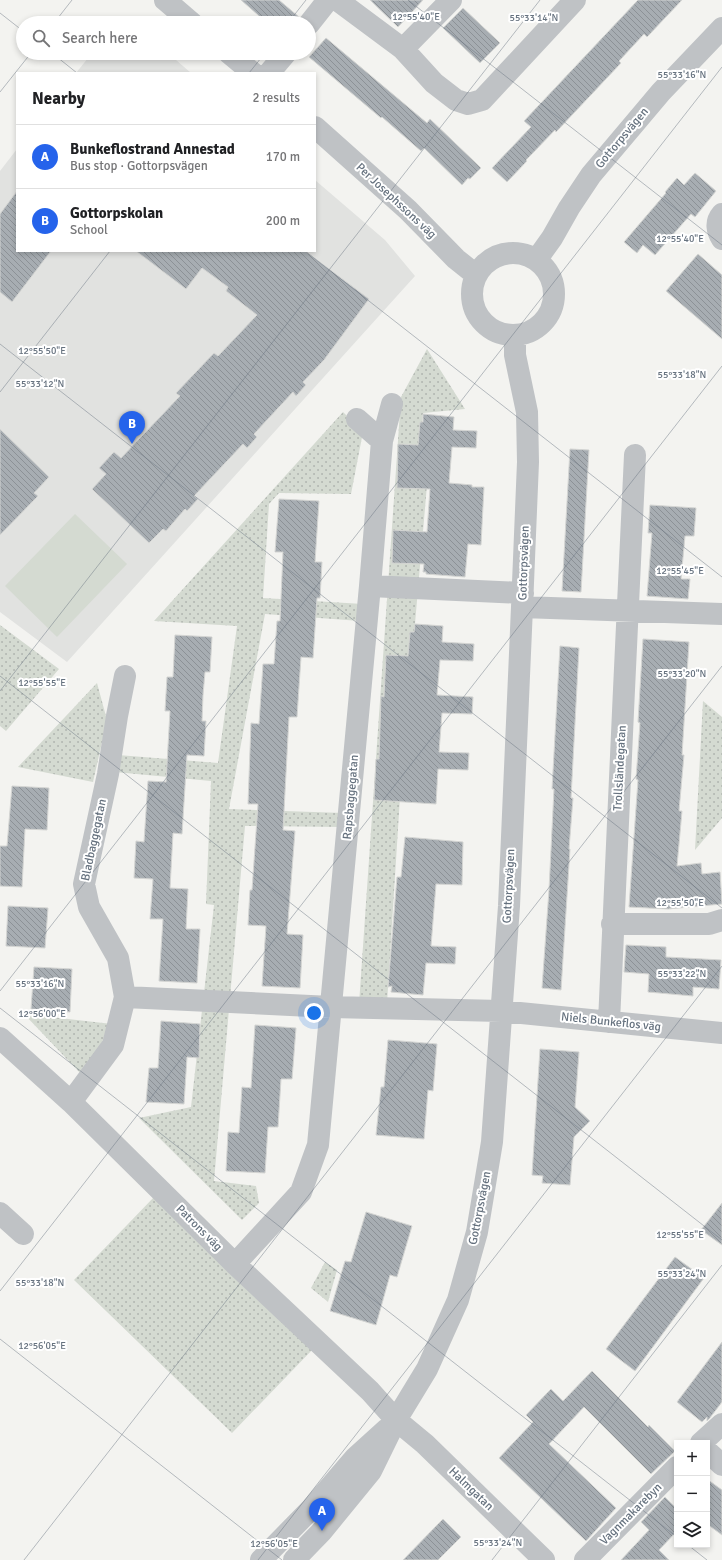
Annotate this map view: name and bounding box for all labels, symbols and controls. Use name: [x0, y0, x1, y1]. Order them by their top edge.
text: 12°55'40"E: [392, 11, 440, 23]
text: 55°33'14"N: [510, 12, 558, 24]
search box: [16, 16, 316, 60]
icon: search: [30, 27, 52, 49]
text: Search here: [62, 29, 138, 47]
text: 55°33'16"N: [658, 69, 706, 81]
text: Nearby: [32, 88, 85, 109]
text: 2 results: [252, 90, 300, 106]
street label: Gottorpsvägen: [592, 105, 652, 171]
text: Bunkeflostrand Annestad: [70, 140, 235, 158]
text: A: [41, 149, 49, 165]
text: 170 m: [266, 149, 300, 165]
text: Bus stop · Gottorpsvägen: [70, 158, 208, 174]
street label: Per Josephssons väg: [353, 160, 439, 242]
text: Gottorpskolan: [70, 204, 163, 222]
text: B: [41, 213, 49, 229]
text: 200 m: [266, 213, 300, 229]
text: School: [70, 222, 108, 238]
text: 12°55'40"E: [656, 233, 704, 245]
text: 12°55'50"E: [18, 345, 66, 357]
text: 55°33'18"N: [658, 369, 706, 381]
text: 55°33'12"N: [16, 378, 64, 390]
pin: B: [119, 411, 145, 444]
street label: Gottorpsvägen: [515, 525, 533, 601]
text: 12°55'45"E: [656, 565, 704, 577]
text: 55°33'20"N: [658, 668, 706, 680]
text: 12°55'55"E: [18, 677, 66, 689]
street label: Trollsländegatan: [610, 725, 630, 811]
street label: Rapsbaggegatan: [340, 754, 362, 840]
street label: Bladbaggegatan: [78, 798, 110, 882]
street label: Gottorpsvägen: [500, 848, 518, 924]
text: 12°55'50"E: [656, 897, 704, 909]
text: 55°33'22"N: [658, 968, 706, 980]
text: 55°33'16"N: [16, 978, 64, 990]
your location: [304, 1003, 324, 1023]
text: 12°56'00"E: [18, 1008, 66, 1020]
street label: Niels Bunkeflos väg: [560, 1009, 662, 1035]
street label: Gottorpsvägen: [466, 1170, 494, 1246]
street label: Patrons väg: [173, 1202, 225, 1254]
text: 12°55'55"E: [656, 1229, 704, 1241]
text: 55°33'24"N: [658, 1268, 706, 1280]
text: 55°33'18"N: [16, 1277, 64, 1289]
text: 12°56'05"E: [18, 1340, 66, 1352]
map controls: [674, 1440, 710, 1548]
button: +: [674, 1440, 710, 1476]
street label: Halmgatan: [446, 1464, 496, 1514]
button: −: [674, 1476, 710, 1512]
street label: Vagnmakarebyn: [597, 1480, 665, 1548]
pin: A: [309, 1498, 335, 1531]
button: layers: [674, 1512, 710, 1548]
text: 55°33'24"N: [474, 1537, 522, 1549]
text: 12°56'05"E: [250, 1538, 298, 1550]

